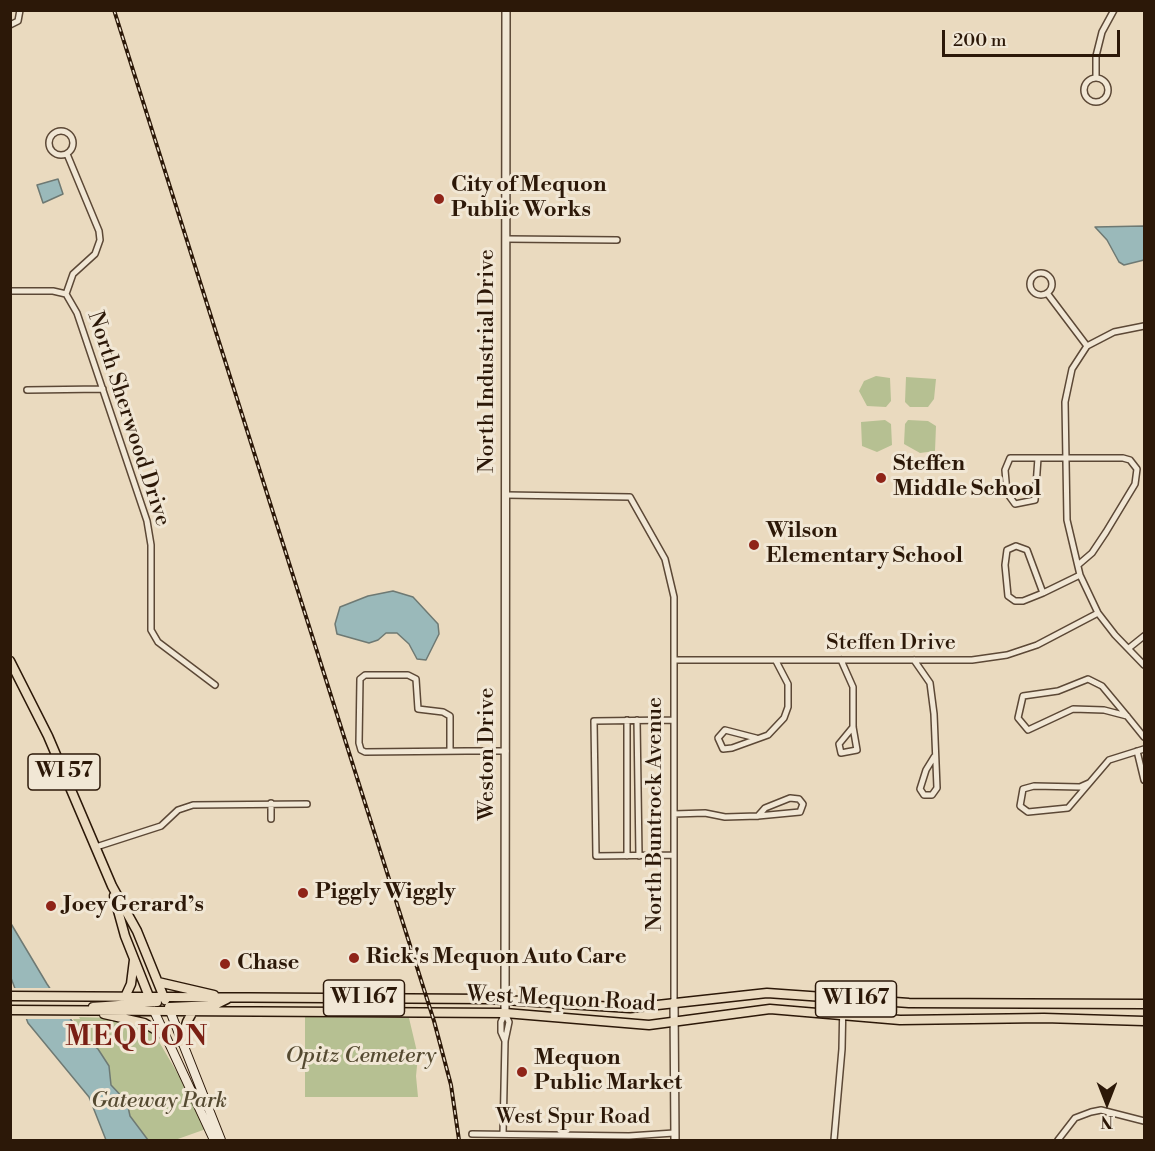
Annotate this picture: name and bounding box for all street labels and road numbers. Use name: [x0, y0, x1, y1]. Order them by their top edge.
street label: North Industrial Drive: [475, 249, 501, 473]
street label: North Sherwood Drive: [81, 308, 175, 530]
street label: Steffen Drive: [826, 631, 956, 657]
street label: Weston Drive: [475, 687, 501, 821]
street label: North Buntrock Avenue: [643, 697, 669, 931]
road number: WI 57: [28, 754, 100, 790]
road number: WI 167: [324, 980, 404, 1016]
road number: WI 167: [816, 981, 896, 1017]
street label: West Mequon Road: [466, 982, 656, 1018]
street label: West Spur Road: [496, 1105, 650, 1131]

